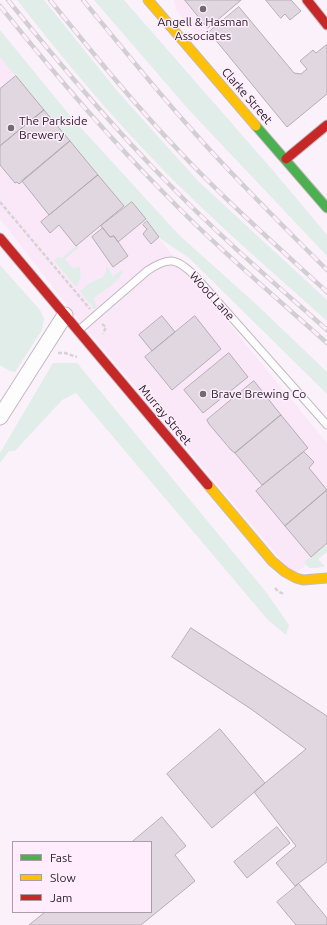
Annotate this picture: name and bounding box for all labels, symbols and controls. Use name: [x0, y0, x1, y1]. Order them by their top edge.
marker: Angell & Hasman Associates: [198, 4, 208, 14]
place label: Angell & Hasman Associates: [158, 15, 248, 43]
street label: Clarke Street: [219, 65, 275, 127]
place label: The Parkside Brewery: [19, 114, 88, 142]
marker: The Parkside Brewery: [6, 123, 16, 133]
street label: Wood Lane: [186, 269, 238, 323]
street label: Murray Street: [136, 382, 194, 448]
place label: Brave Brewing Co: [211, 387, 306, 401]
marker: Brave Brewing Co: [198, 389, 208, 399]
legend: [12, 841, 152, 913]
text: Fast: [50, 851, 72, 864]
text: Slow: [50, 871, 76, 884]
text: Jam: [50, 891, 72, 904]

